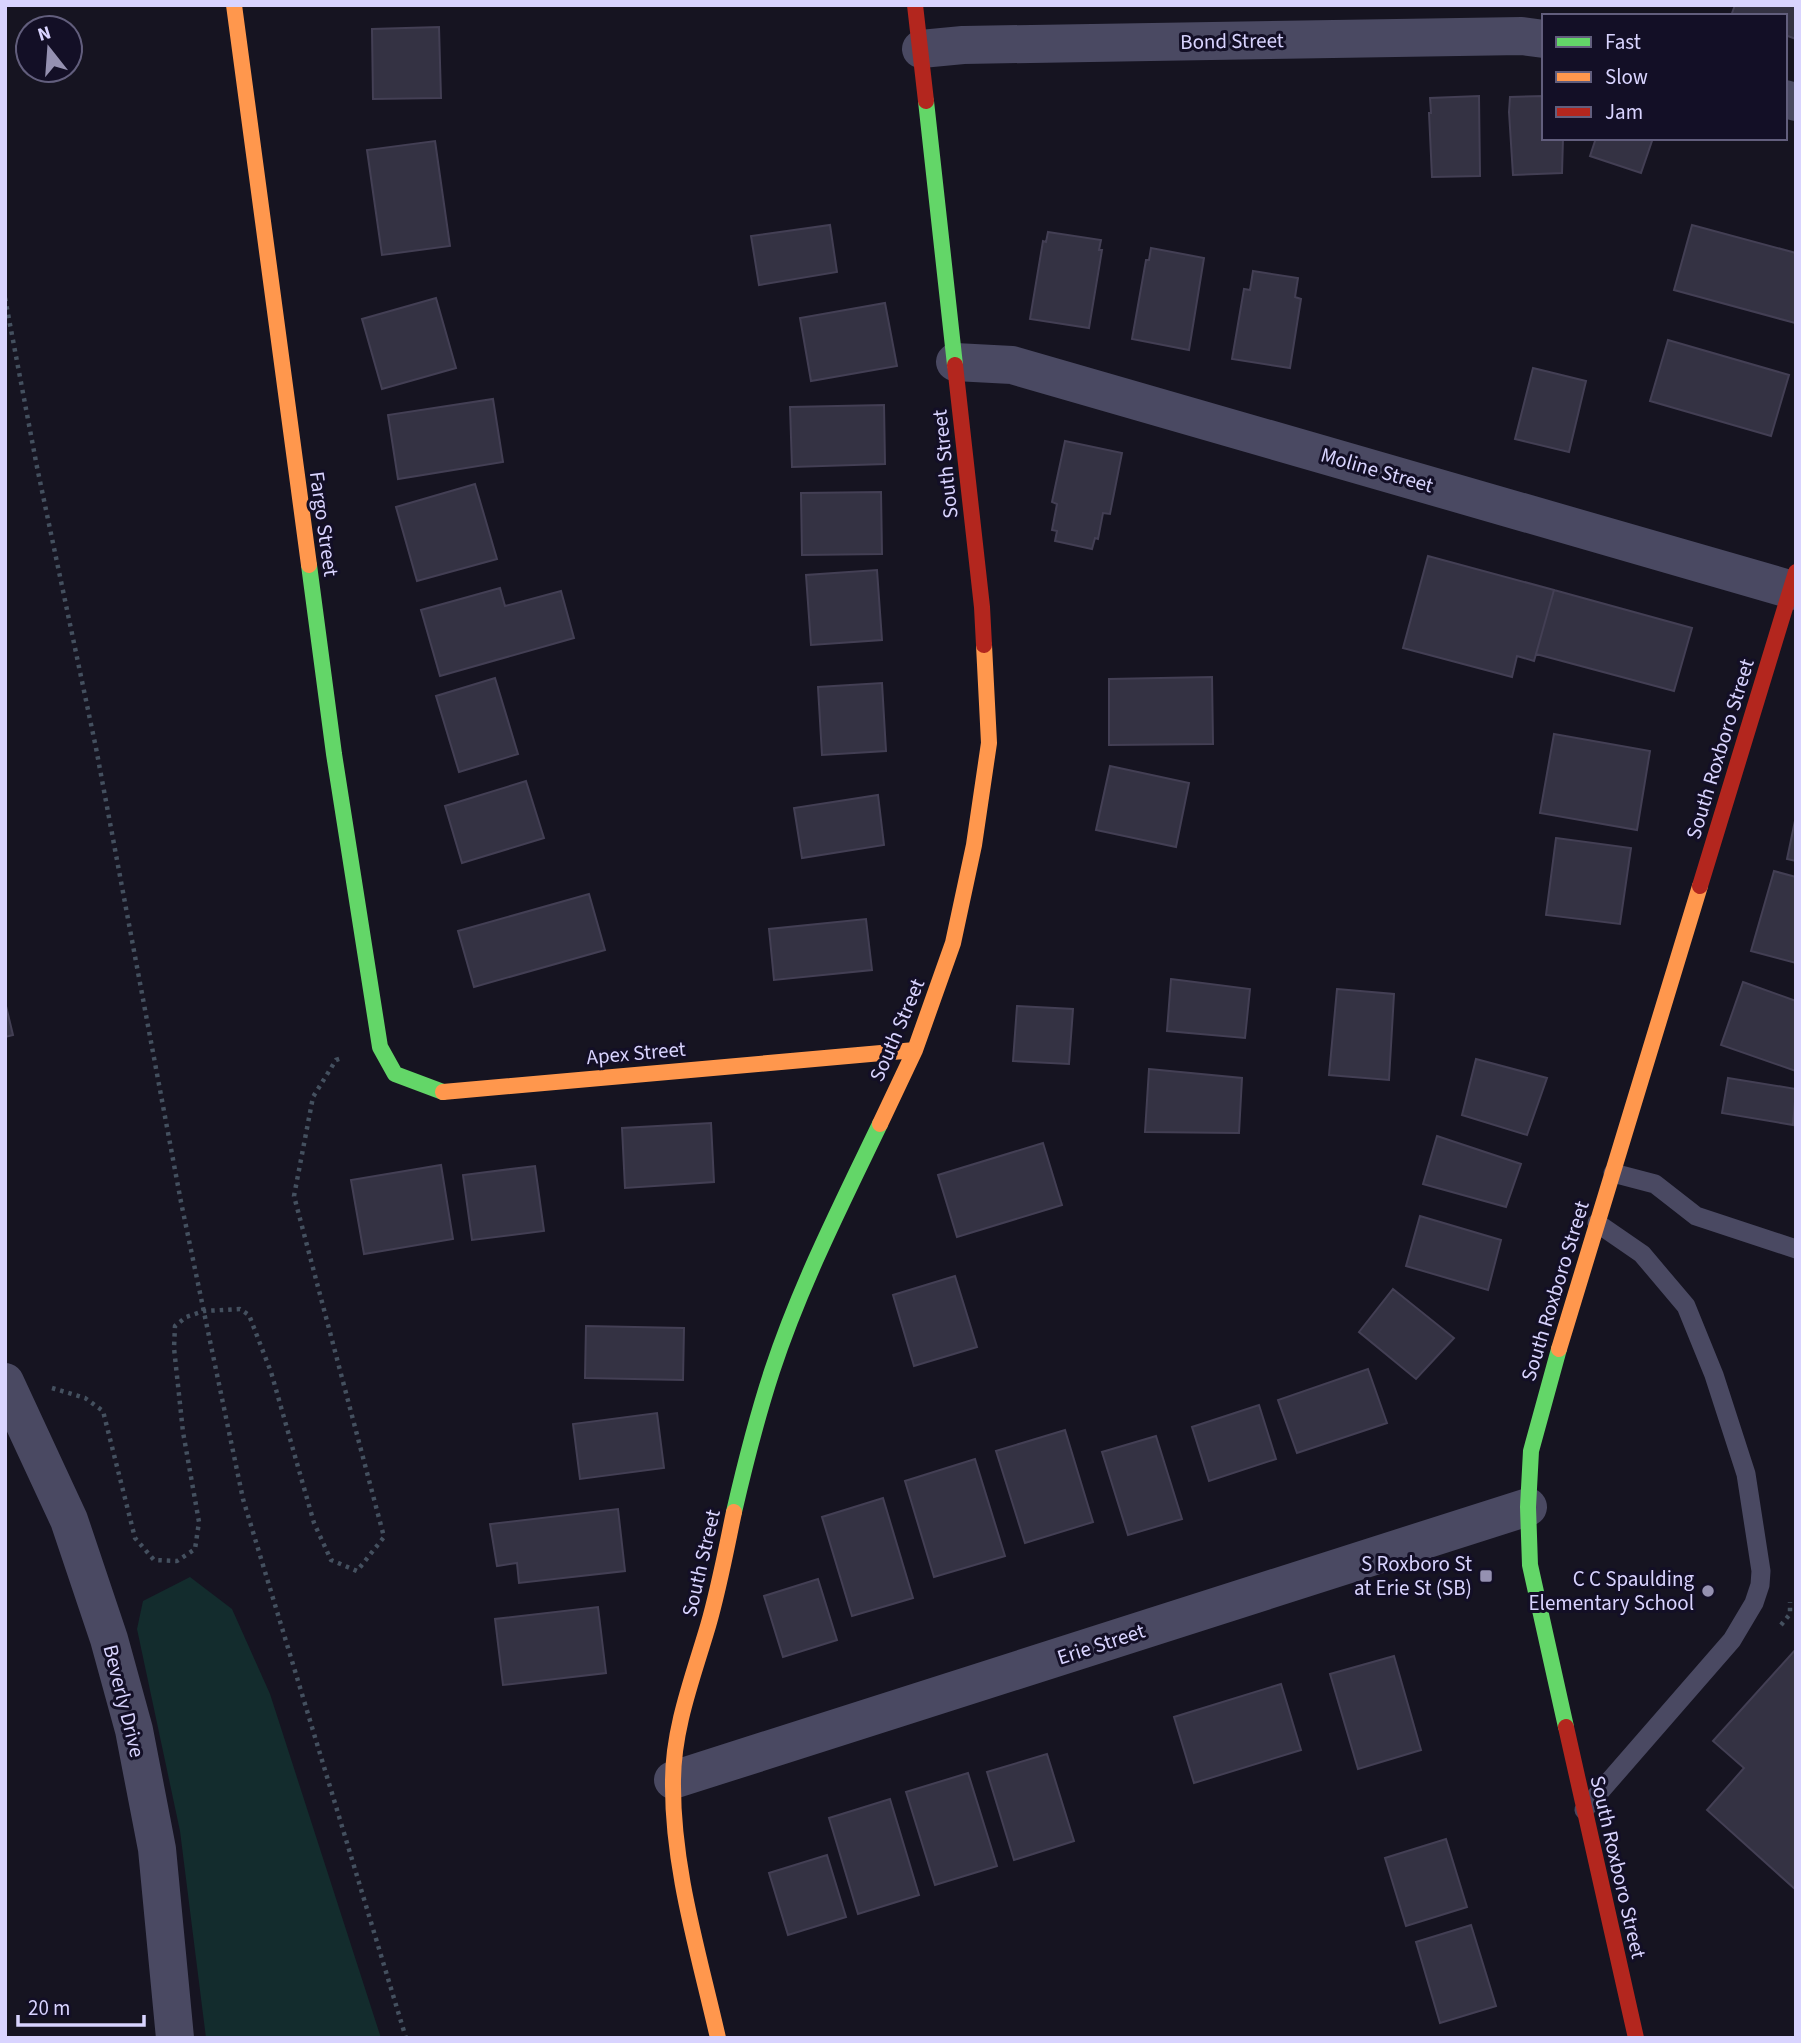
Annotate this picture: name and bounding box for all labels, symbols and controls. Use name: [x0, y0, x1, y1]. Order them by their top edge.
north arrow: [14, 14, 84, 84]
legend: [1542, 14, 1787, 140]
text: N: [34, 19, 54, 49]
street label: Bond Street: [1180, 25, 1284, 57]
text: Fast: [1605, 27, 1641, 57]
text: Slow: [1605, 62, 1648, 92]
text: Jam: [1605, 97, 1643, 127]
street label: South Street: [924, 408, 966, 520]
street label: Moline Street: [1317, 440, 1437, 500]
street label: Fargo Street: [302, 470, 346, 578]
street label: South Roxboro Street: [1678, 655, 1762, 843]
street label: South Street: [862, 974, 932, 1086]
street label: Apex Street: [585, 1034, 687, 1072]
street label: South Roxboro Street: [1513, 1197, 1597, 1385]
street label: South Street: [674, 1506, 728, 1620]
place label: S Roxboro St at Erie St (SB): [1354, 1549, 1472, 1603]
place label: C C Spaulding Elementary School: [1528, 1564, 1694, 1618]
marker: S Roxboro St at Erie St (SB): [1478, 1568, 1494, 1584]
marker: C C Spaulding Elementary School: [1700, 1583, 1716, 1599]
street label: Erie Street: [1053, 1616, 1149, 1672]
street label: Beverly Drive: [96, 1641, 152, 1761]
street label: South Roxboro Street: [1582, 1772, 1654, 1962]
scale bar: [18, 1983, 144, 2027]
text: 20 m: [28, 1993, 70, 2023]

